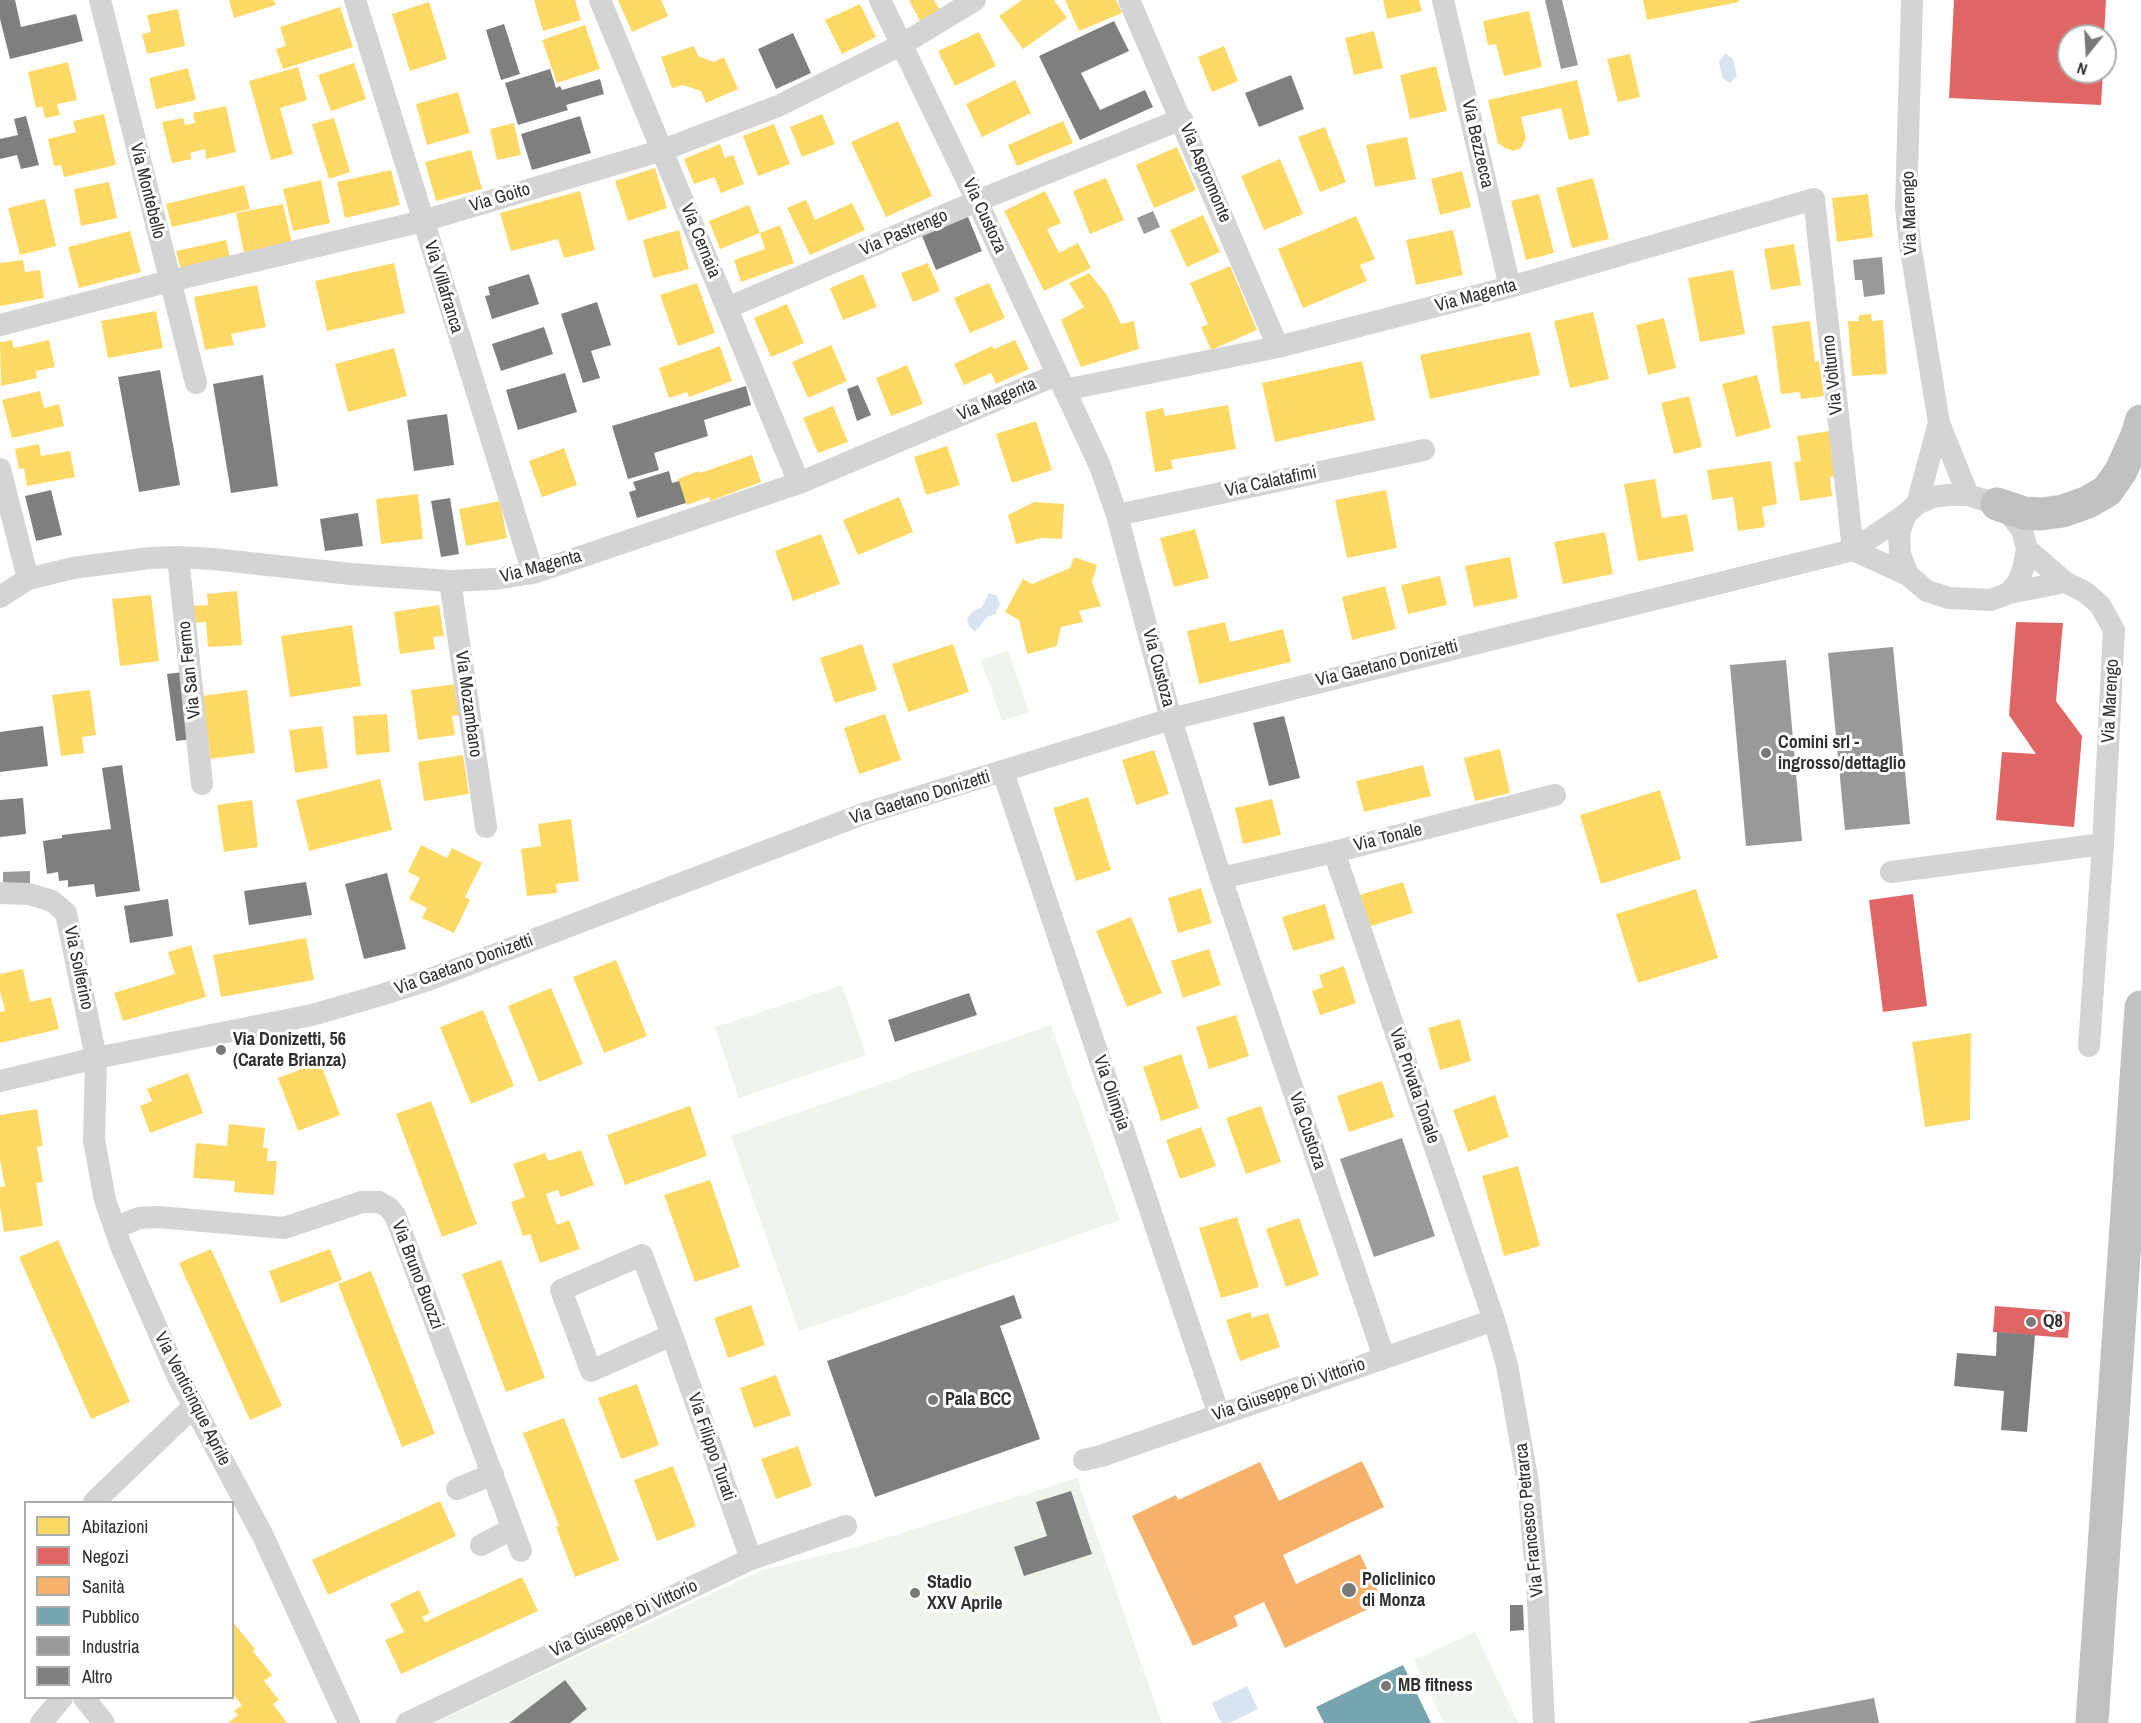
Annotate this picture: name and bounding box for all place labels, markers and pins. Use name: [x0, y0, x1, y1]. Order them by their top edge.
place label: Comini srl - ingrosso/dettaglio: [1778, 732, 1906, 774]
marker: Comini srl - ingrosso/dettaglio: [1759, 746, 1773, 760]
place label: Via Donizetti, 56 (Carate Brianza): [233, 1029, 346, 1072]
marker: Via Donizetti, 56 (Carate Brianza): [214, 1043, 228, 1057]
place label: Q8: [2043, 1311, 2063, 1333]
marker: Q8: [2024, 1315, 2038, 1329]
place label: Pala BCC: [945, 1389, 1011, 1411]
marker: Pala BCC: [926, 1393, 940, 1407]
place label: Policlinico di Monza: [1362, 1569, 1436, 1612]
place label: Stadio XXV Aprile: [927, 1572, 1002, 1614]
marker: Policlinico di Monza: [1340, 1581, 1358, 1599]
marker: Stadio XXV Aprile: [908, 1586, 922, 1600]
place label: MB fitness: [1398, 1675, 1473, 1697]
marker: MB fitness: [1379, 1679, 1393, 1693]

